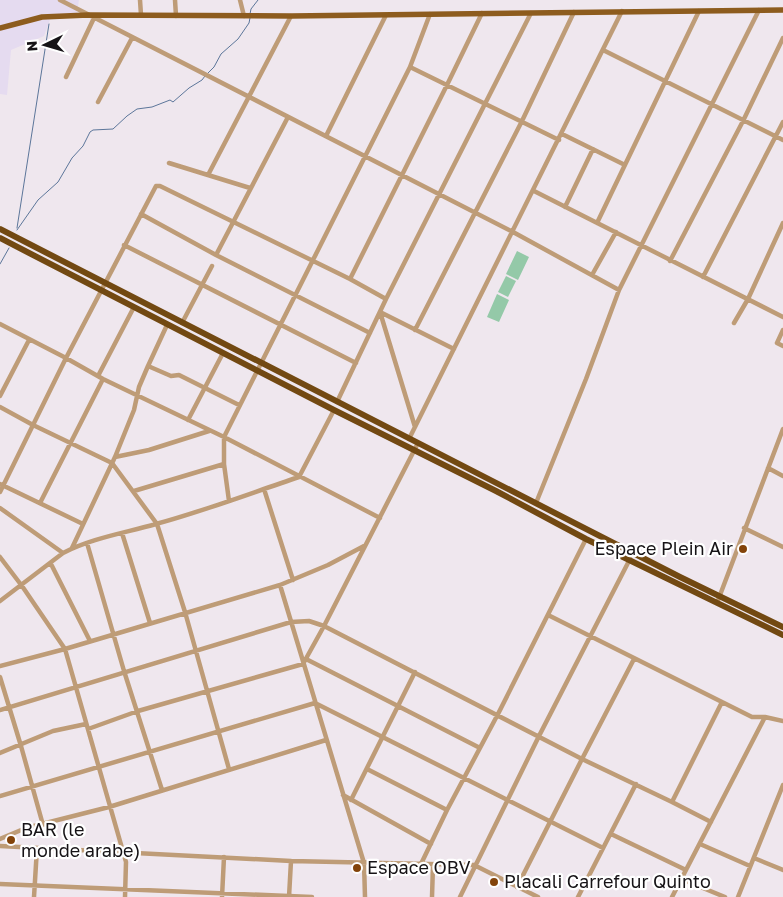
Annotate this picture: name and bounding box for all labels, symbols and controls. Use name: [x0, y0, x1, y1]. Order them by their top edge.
north arrow: [20, 20, 70, 70]
text: N: [23, 40, 40, 52]
place label: Espace Plein Air: [594, 537, 733, 559]
marker: Espace Plein Air: [737, 543, 749, 555]
place label: BAR (le monde arabe): [21, 818, 140, 861]
marker: BAR (le monde arabe): [5, 834, 17, 846]
place label: Espace OBV: [367, 856, 471, 878]
marker: Espace OBV: [351, 862, 363, 874]
place label: Placali Carrefour Quinto: [504, 870, 711, 892]
marker: Placali Carrefour Quinto: [488, 876, 500, 888]

